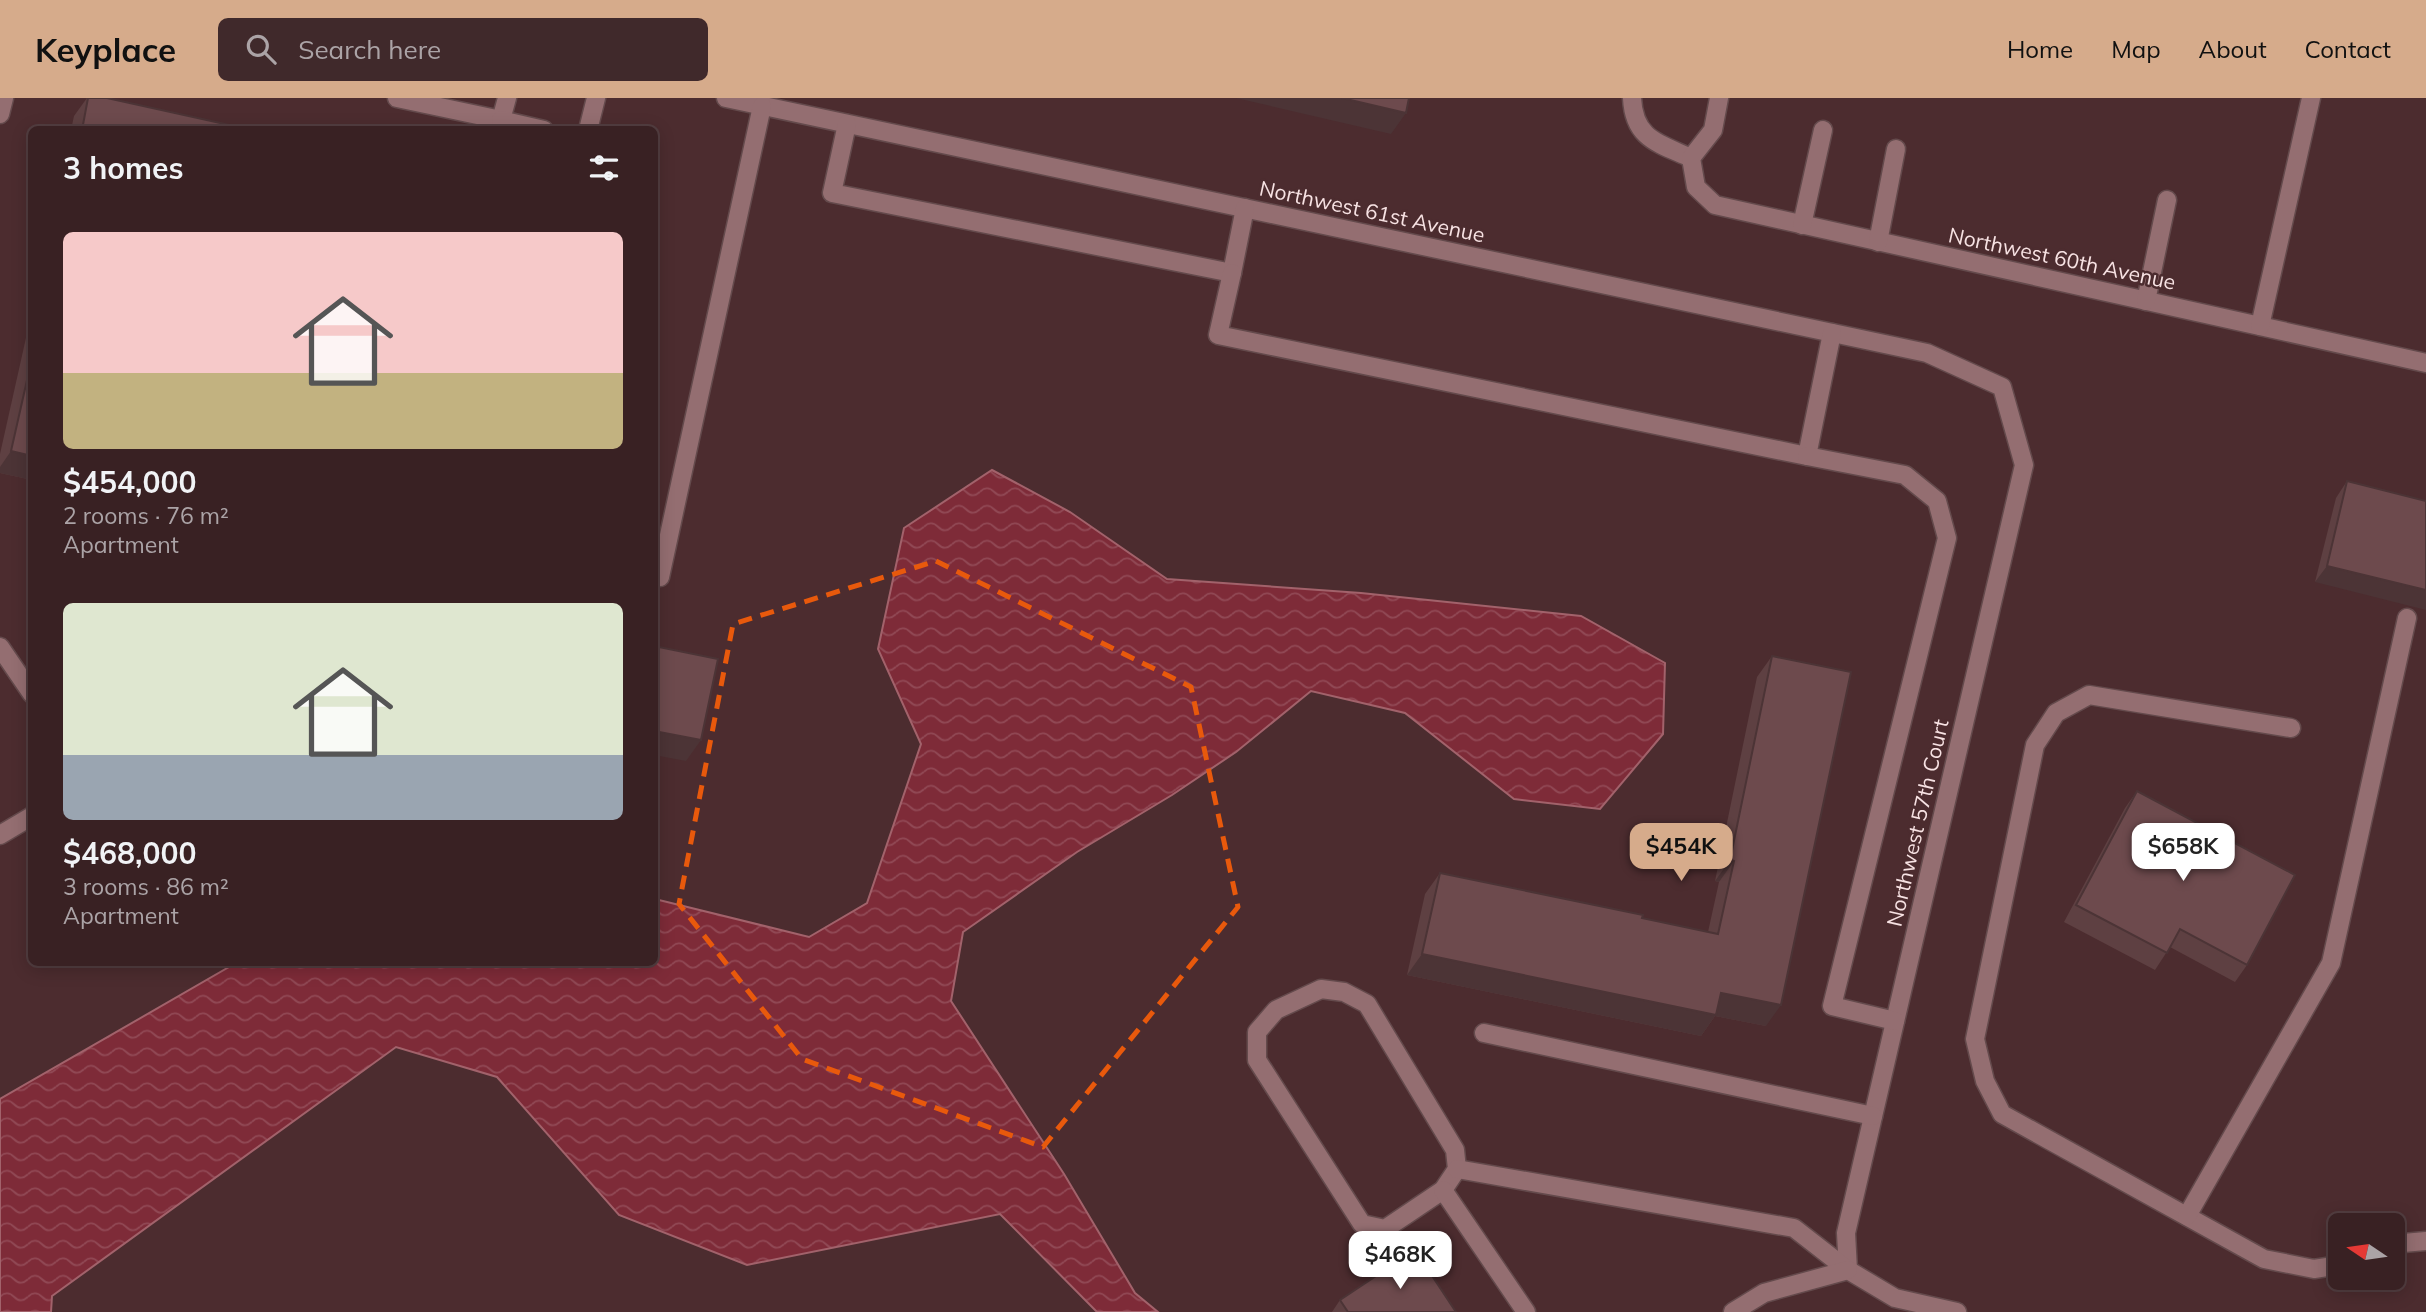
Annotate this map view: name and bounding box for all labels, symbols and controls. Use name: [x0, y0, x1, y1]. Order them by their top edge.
search box: [218, 18, 708, 81]
text: Keyplace: [35, 29, 176, 70]
icon: search: [242, 30, 280, 68]
text: Search here: [298, 33, 441, 66]
text: Home: [2007, 34, 2073, 64]
text: Map: [2111, 34, 2161, 64]
text: About: [2199, 34, 2267, 64]
text: Contact: [2305, 34, 2391, 64]
text: 3 homes: [63, 149, 184, 187]
icon: filters: [585, 149, 623, 187]
street label: Northwest 61st Avenue: [1257, 174, 1487, 248]
street label: Northwest 60th Avenue: [1946, 221, 2178, 295]
icon: home: [280, 278, 406, 404]
text: $454,000: [63, 463, 196, 501]
text: 2 rooms · 76 m²: [63, 501, 229, 530]
text: Apartment: [63, 530, 179, 559]
icon: home: [280, 649, 406, 775]
street label: Northwest 57th Court: [1881, 717, 1954, 929]
pin: $454K: [1632, 824, 1730, 883]
pin: $658K: [2134, 824, 2232, 883]
text: $454K: [1646, 831, 1716, 860]
text: $658K: [2148, 831, 2218, 860]
text: $468,000: [63, 834, 196, 872]
text: 3 rooms · 86 m²: [63, 872, 229, 901]
text: Apartment: [63, 901, 179, 930]
north arrow: [2328, 1213, 2404, 1290]
map controls: [2328, 1213, 2405, 1290]
pin: $468K: [1351, 1232, 1449, 1291]
text: $468K: [1365, 1239, 1435, 1268]

